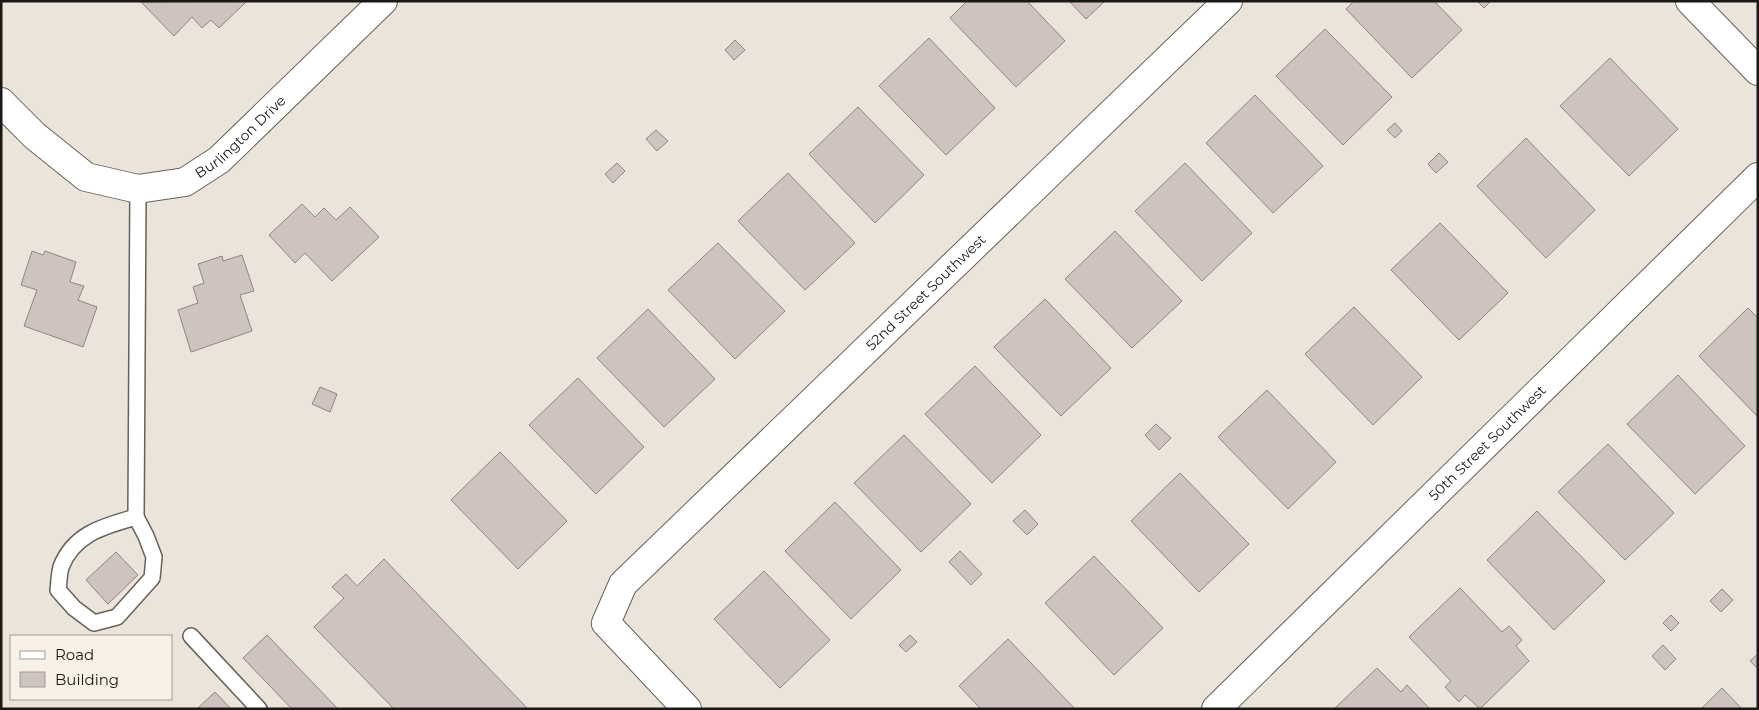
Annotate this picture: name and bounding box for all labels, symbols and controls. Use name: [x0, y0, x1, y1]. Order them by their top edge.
street label: Burlington Drive: [191, 91, 289, 182]
street label: 52nd Street Southwest: [862, 230, 990, 354]
street label: 50th Street Southwest: [1425, 381, 1550, 504]
legend: [10, 635, 172, 700]
text: Road: [55, 645, 94, 664]
text: Building: [55, 670, 119, 689]

